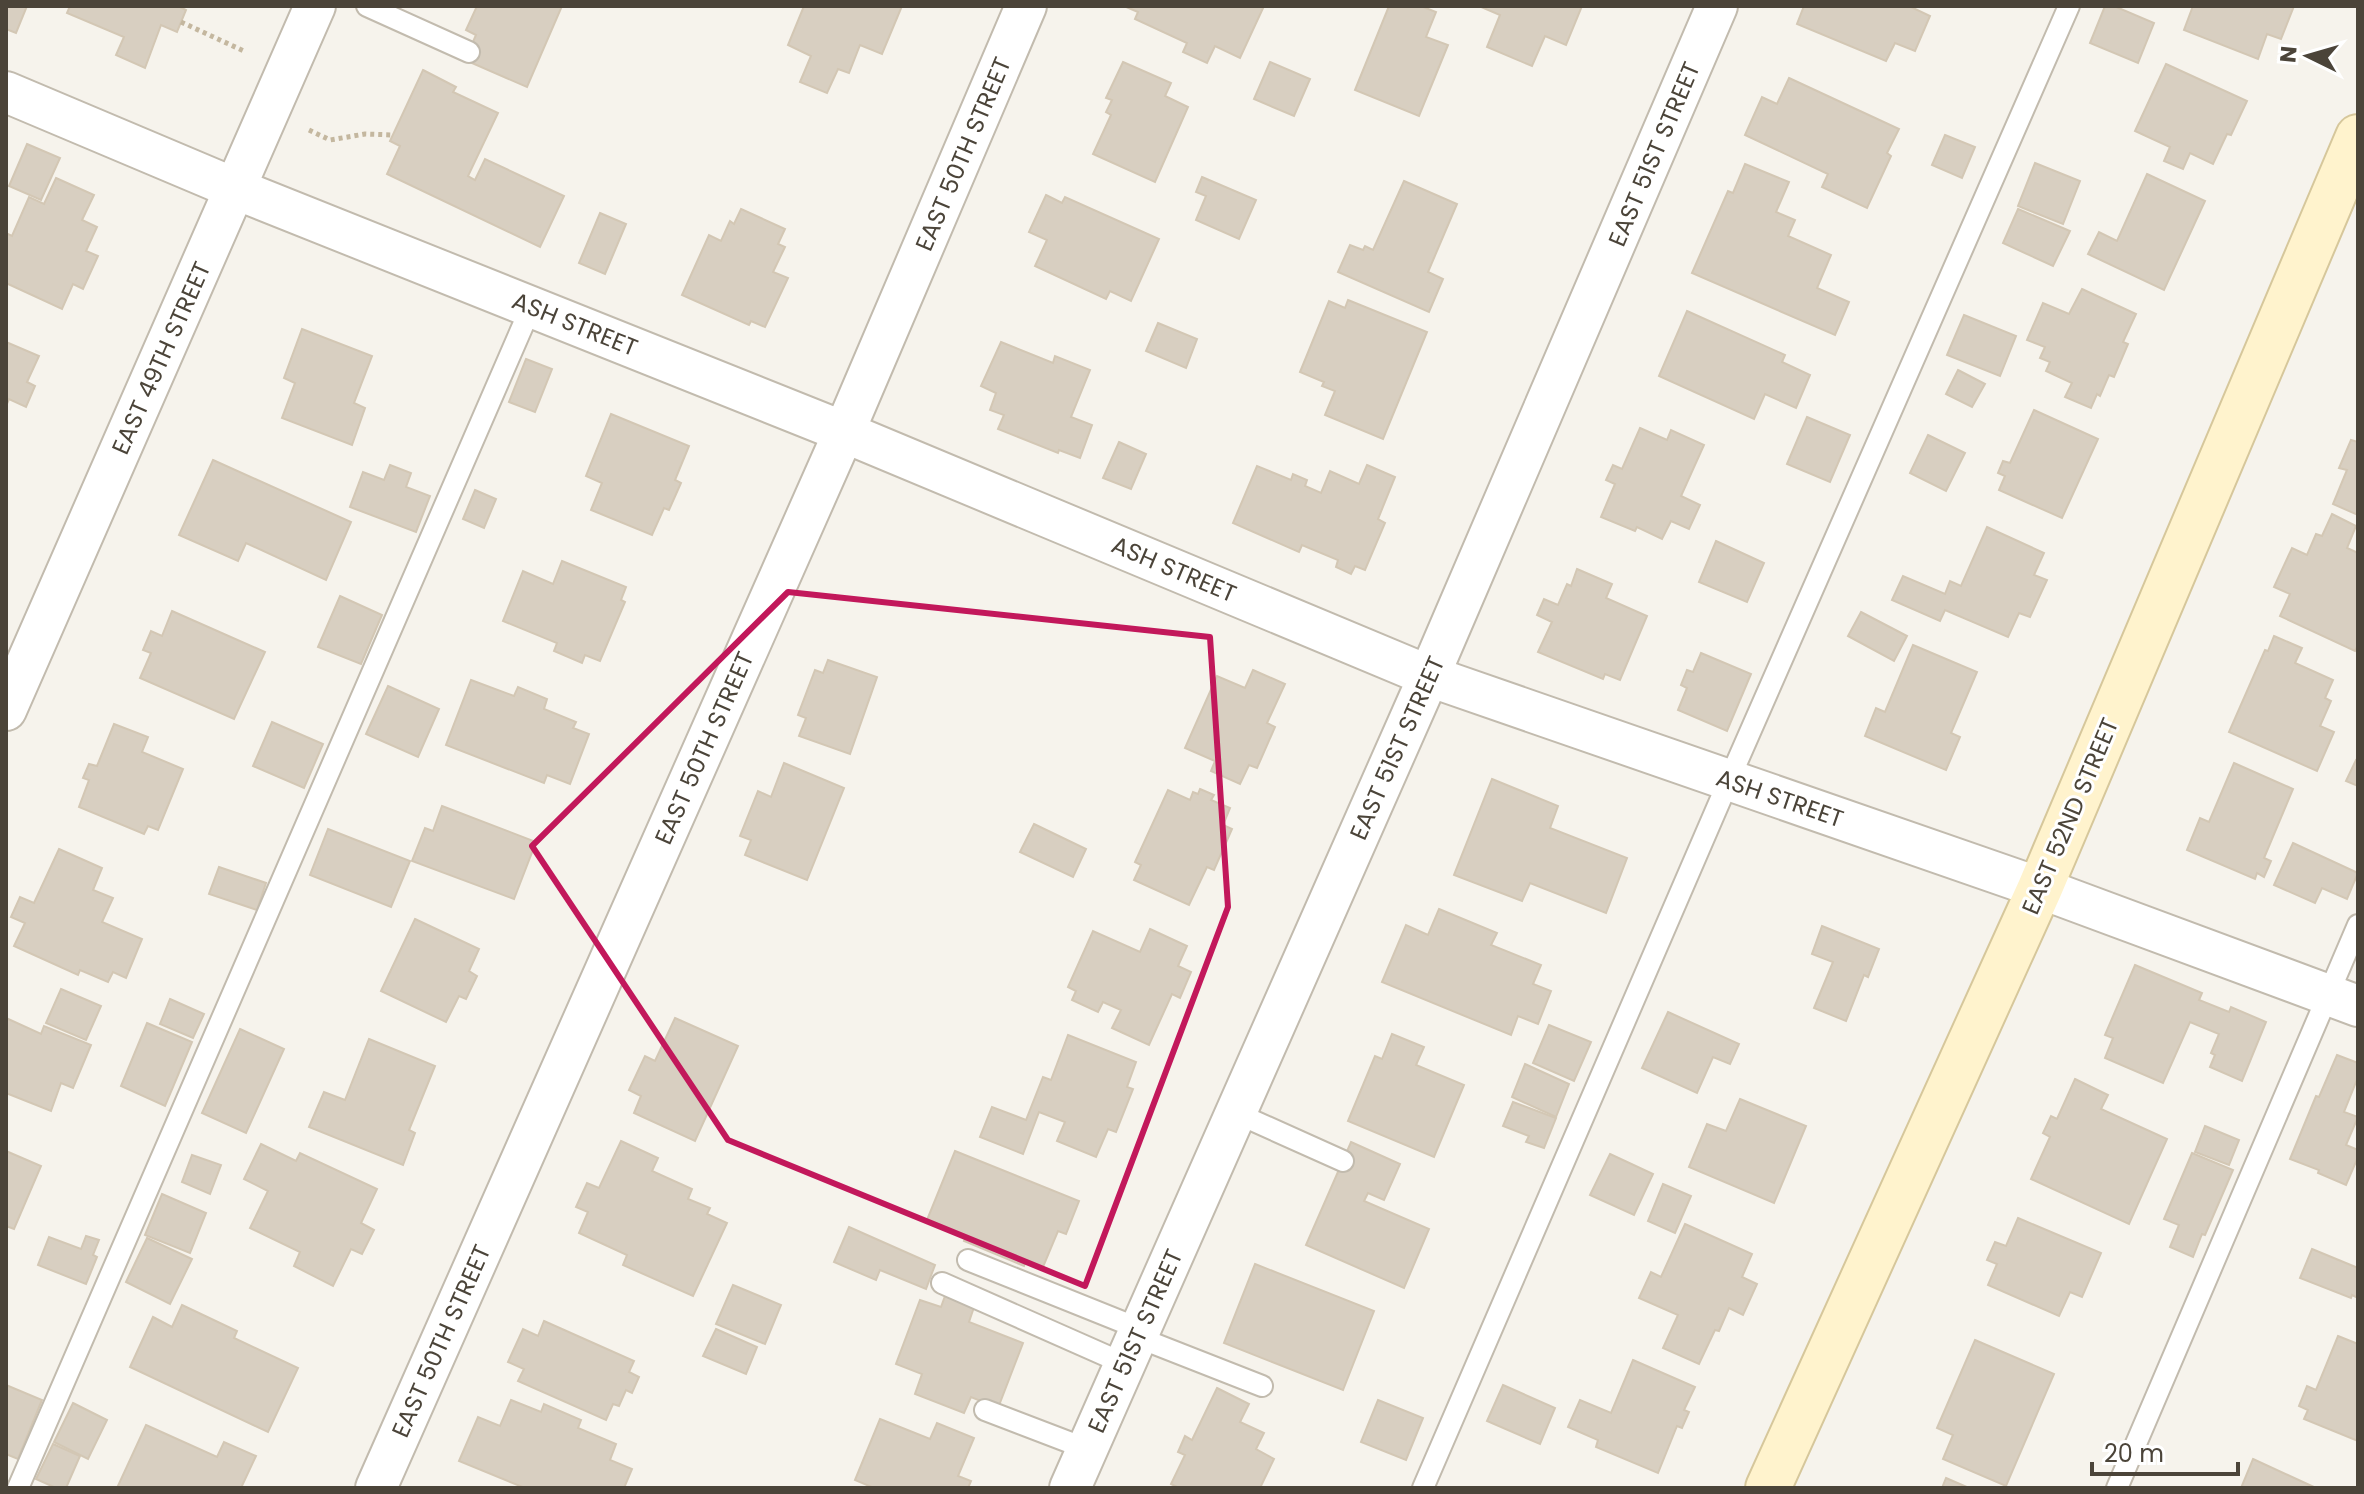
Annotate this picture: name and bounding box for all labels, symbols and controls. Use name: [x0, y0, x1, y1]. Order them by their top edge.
north arrow: [2268, 16, 2348, 96]
text: N: [2272, 45, 2305, 64]
street label: EAST 50TH STREET: [907, 52, 1019, 256]
street label: EAST 51ST STREET: [1600, 57, 1708, 251]
street label: EAST 49TH STREET: [104, 257, 218, 459]
street label: ASH STREET: [507, 284, 643, 364]
street label: ASH STREET: [1107, 528, 1241, 610]
street label: EAST 50TH STREET: [647, 647, 761, 849]
street label: EAST 51ST STREET: [1342, 651, 1452, 845]
street label: EAST 52ND STREET: [2014, 713, 2126, 919]
street label: ASH STREET: [1712, 761, 1848, 835]
street label: EAST 50TH STREET: [384, 1240, 498, 1442]
street label: EAST 51ST STREET: [1080, 1244, 1190, 1438]
scale bar: [2092, 1426, 2238, 1476]
text: 20 m: [2104, 1437, 2164, 1470]

